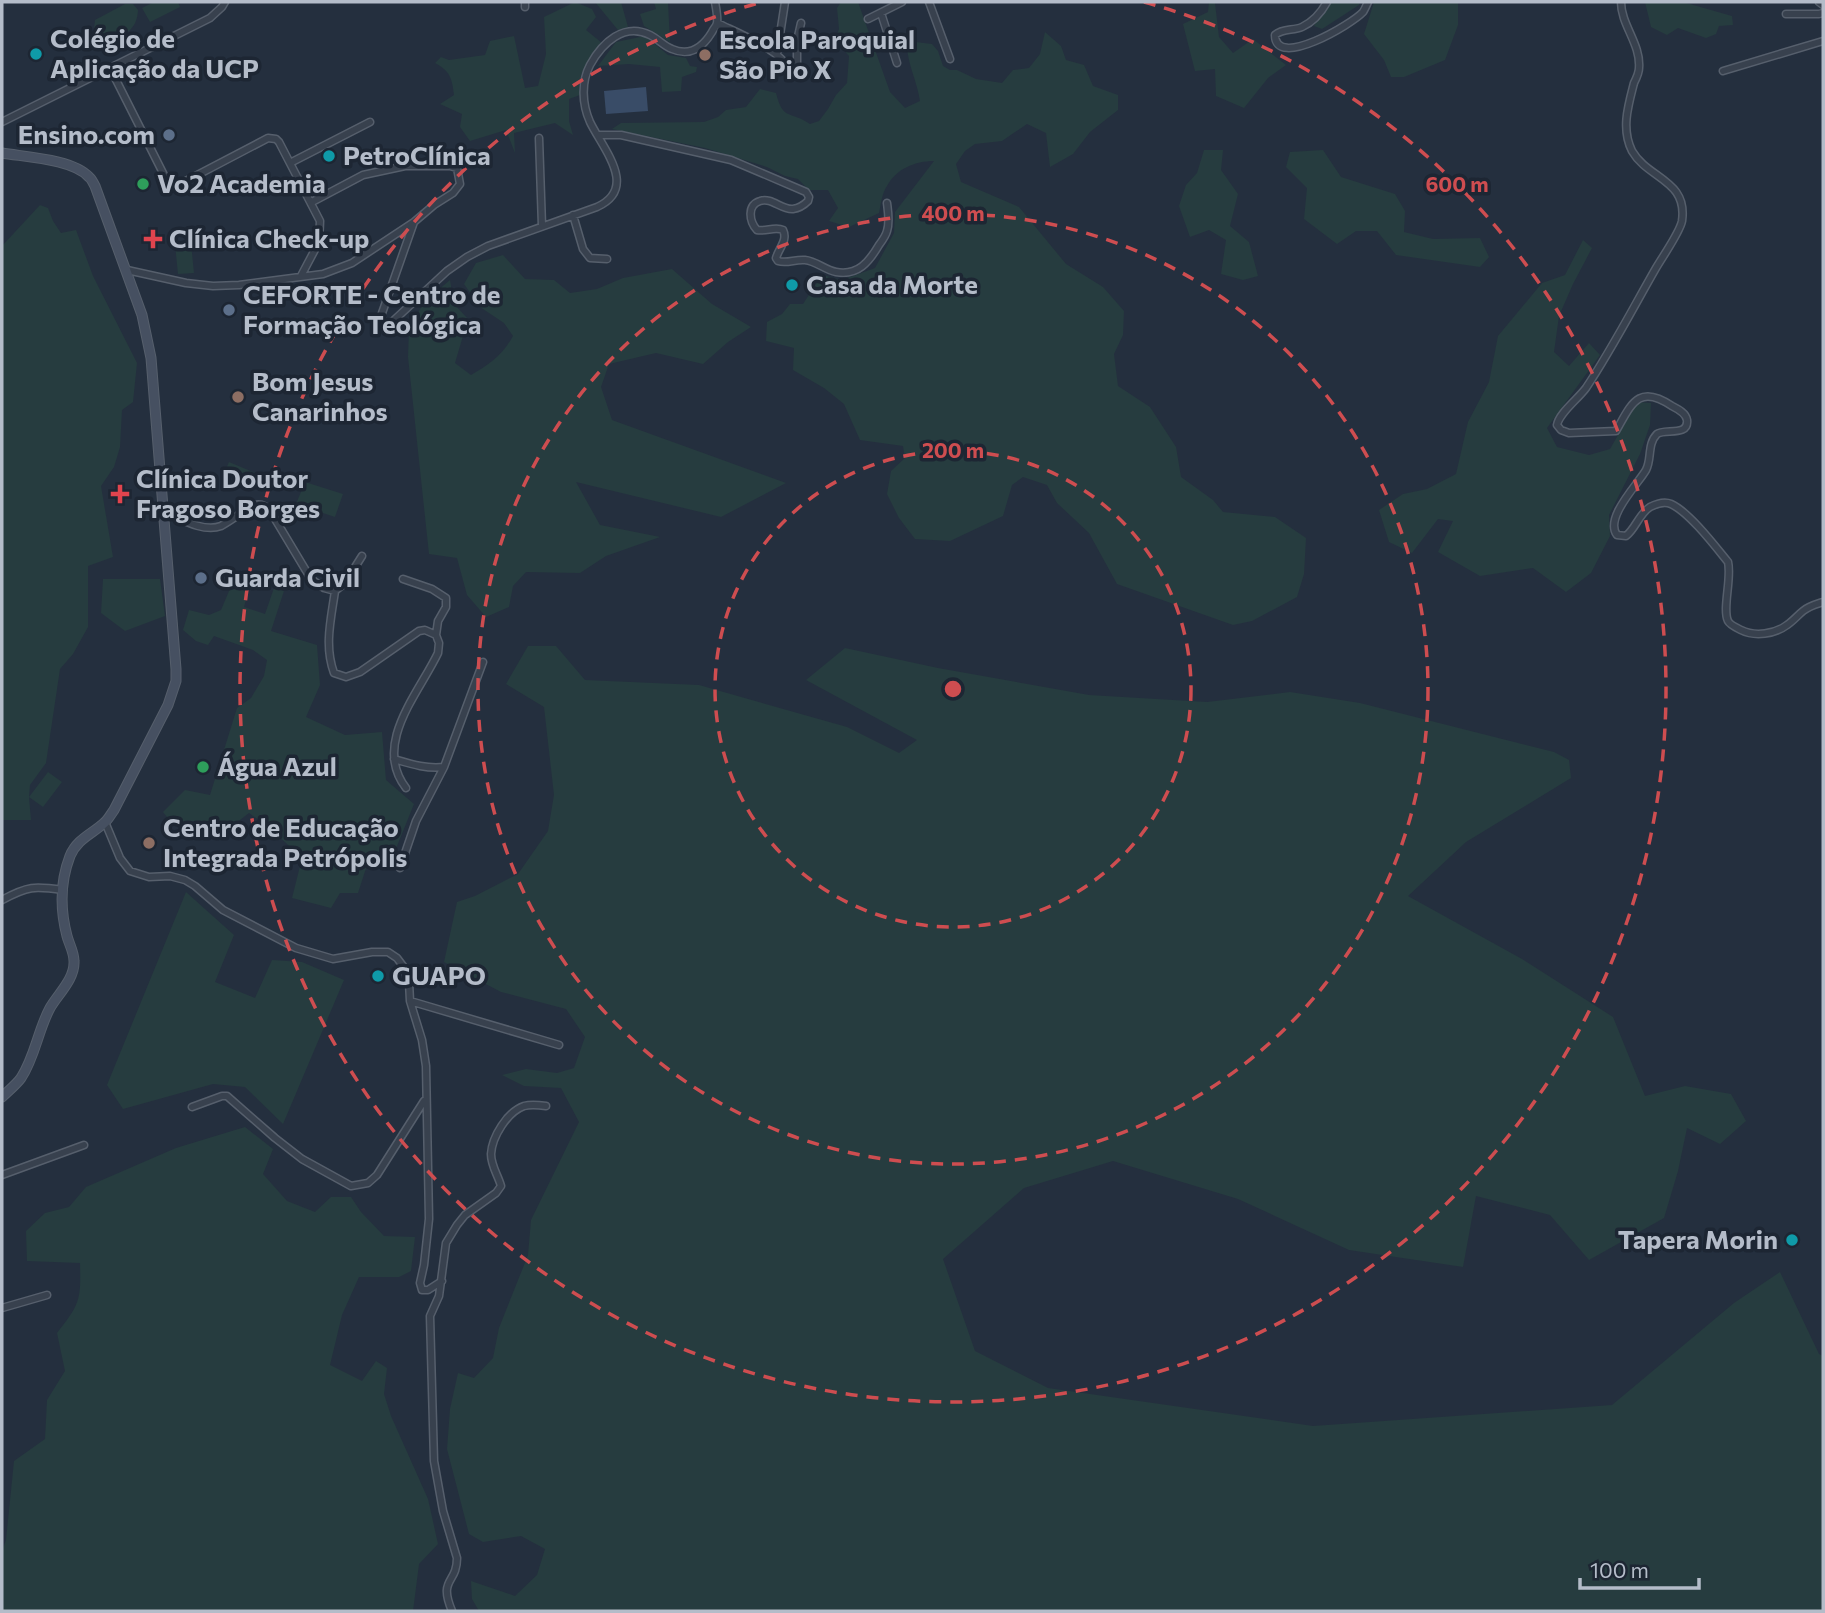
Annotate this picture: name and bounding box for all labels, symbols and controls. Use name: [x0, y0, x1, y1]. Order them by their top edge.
place label: Colégio de Aplicação da UCP: [50, 22, 259, 83]
place label: Escola Paroquial São Pio X: [719, 23, 915, 84]
marker: Colégio de Aplicação da UCP: [28, 46, 44, 62]
marker: Escola Paroquial São Pio X: [697, 47, 713, 63]
place label: Ensino.com: [18, 118, 155, 149]
marker: Ensino.com: [161, 127, 177, 143]
place label: PetroClínica: [343, 139, 491, 170]
marker: PetroClínica: [321, 148, 337, 164]
place label: Vo2 Academia: [157, 167, 326, 198]
text: 600 m: [1425, 171, 1489, 196]
marker: Vo2 Academia: [135, 176, 151, 192]
text: 400 m: [921, 200, 985, 225]
place label: Clínica Check-up: [169, 222, 369, 253]
marker: Clínica Check-up: [143, 229, 163, 249]
place label: Casa da Morte: [806, 268, 978, 299]
marker: Casa da Morte: [784, 277, 800, 293]
place label: CEFORTE - Centro de Formação Teológica: [243, 278, 500, 339]
marker: CEFORTE - Centro de Formação Teológica: [221, 302, 237, 318]
place label: Bom Jesus Canarinhos: [252, 365, 388, 426]
marker: Bom Jesus Canarinhos: [230, 389, 246, 405]
text: 200 m: [922, 437, 984, 462]
place label: Clínica Doutor Fragoso Borges: [136, 462, 320, 523]
marker: Clínica Doutor Fragoso Borges: [110, 484, 130, 504]
place label: Guarda Civil: [215, 561, 360, 592]
marker: Guarda Civil: [193, 570, 209, 586]
centre of rings: [941, 677, 965, 701]
place label: Água Azul: [217, 750, 337, 781]
marker: Água Azul: [195, 759, 211, 775]
place label: Centro de Educação Integrada Petrópolis: [163, 811, 408, 872]
marker: Centro de Educação Integrada Petrópolis: [141, 835, 157, 851]
place label: GUAPO: [392, 959, 486, 990]
marker: GUAPO: [370, 968, 386, 984]
place label: Tapera Morin: [1618, 1223, 1778, 1254]
marker: Tapera Morin: [1784, 1232, 1800, 1248]
scale bar: [1580, 1546, 1699, 1590]
text: 100 m: [1590, 1557, 1649, 1582]

